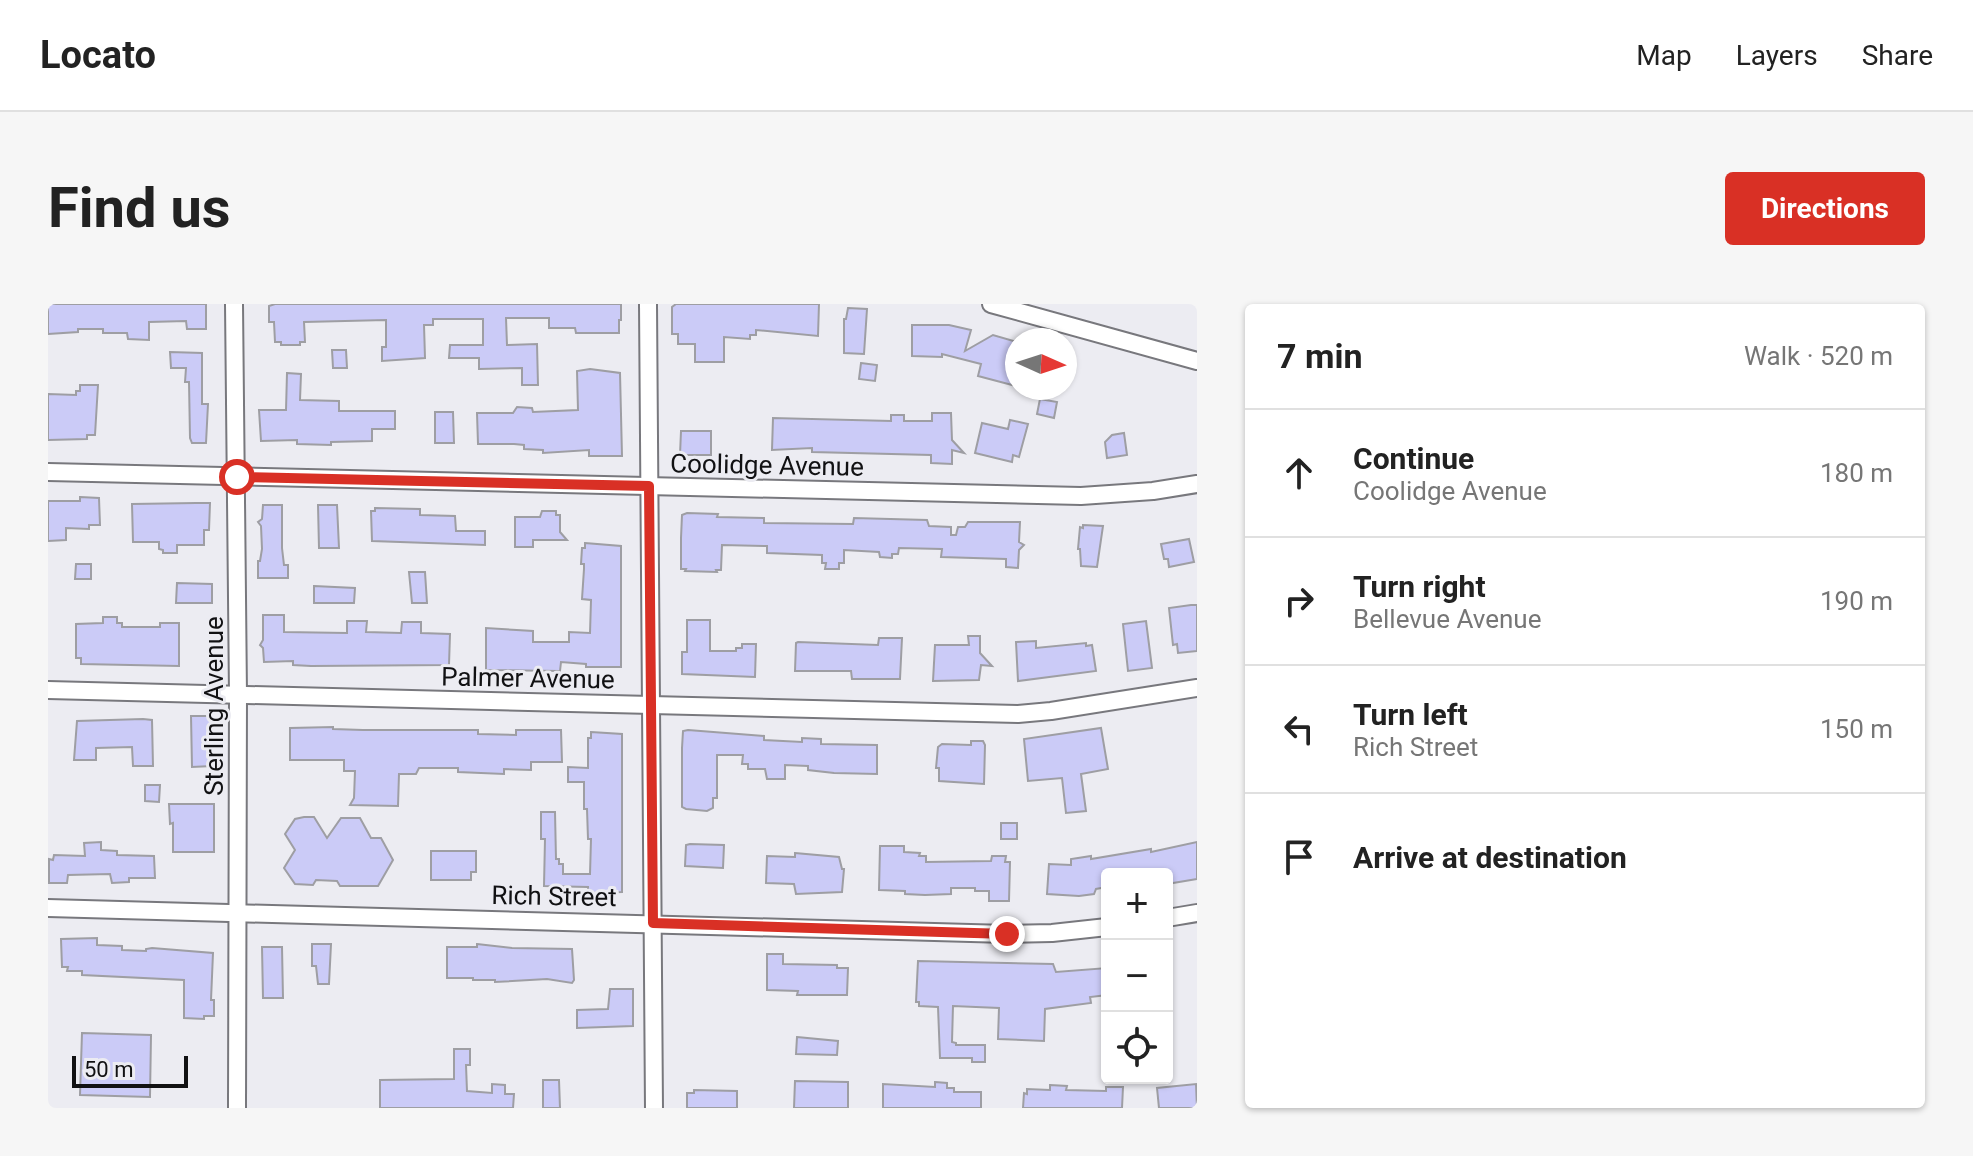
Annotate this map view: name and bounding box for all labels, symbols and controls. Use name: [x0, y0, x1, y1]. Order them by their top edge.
text: Locato: [40, 33, 156, 77]
text: Map: [1636, 39, 1692, 72]
text: Layers: [1736, 39, 1818, 72]
text: Share: [1862, 39, 1933, 72]
button: Directions: [1725, 172, 1925, 245]
text: Find us: [48, 175, 231, 241]
north arrow: [1005, 328, 1077, 400]
text: 7 min: [1277, 336, 1362, 376]
text: Walk · 520 m: [1744, 341, 1893, 371]
text: Continue: [1353, 441, 1474, 476]
street label: Coolidge Avenue: [670, 448, 864, 482]
icon: ahead: [1277, 451, 1321, 495]
text: 180 m: [1820, 458, 1893, 488]
route start: [219, 459, 255, 495]
text: Coolidge Avenue: [1353, 476, 1547, 506]
text: Turn right: [1353, 569, 1486, 604]
icon: right: [1277, 579, 1321, 623]
text: 190 m: [1820, 586, 1893, 616]
text: Bellevue Avenue: [1353, 604, 1541, 634]
street label: Sterling Avenue: [199, 616, 229, 796]
street label: Palmer Avenue: [441, 661, 615, 695]
text: Turn left: [1353, 697, 1468, 732]
icon: left: [1277, 707, 1321, 751]
text: 150 m: [1820, 714, 1893, 744]
text: Rich Street: [1353, 732, 1478, 762]
icon: arrive: [1277, 835, 1321, 879]
text: Arrive at destination: [1353, 840, 1627, 875]
map controls: [1101, 868, 1173, 1084]
button: +: [1101, 868, 1173, 940]
street label: Rich Street: [491, 880, 617, 912]
route end: [989, 916, 1025, 952]
button: −: [1101, 940, 1173, 1012]
button: locate: [1101, 1012, 1173, 1084]
scale bar: [72, 1052, 188, 1088]
text: 50 m: [84, 1057, 133, 1082]

